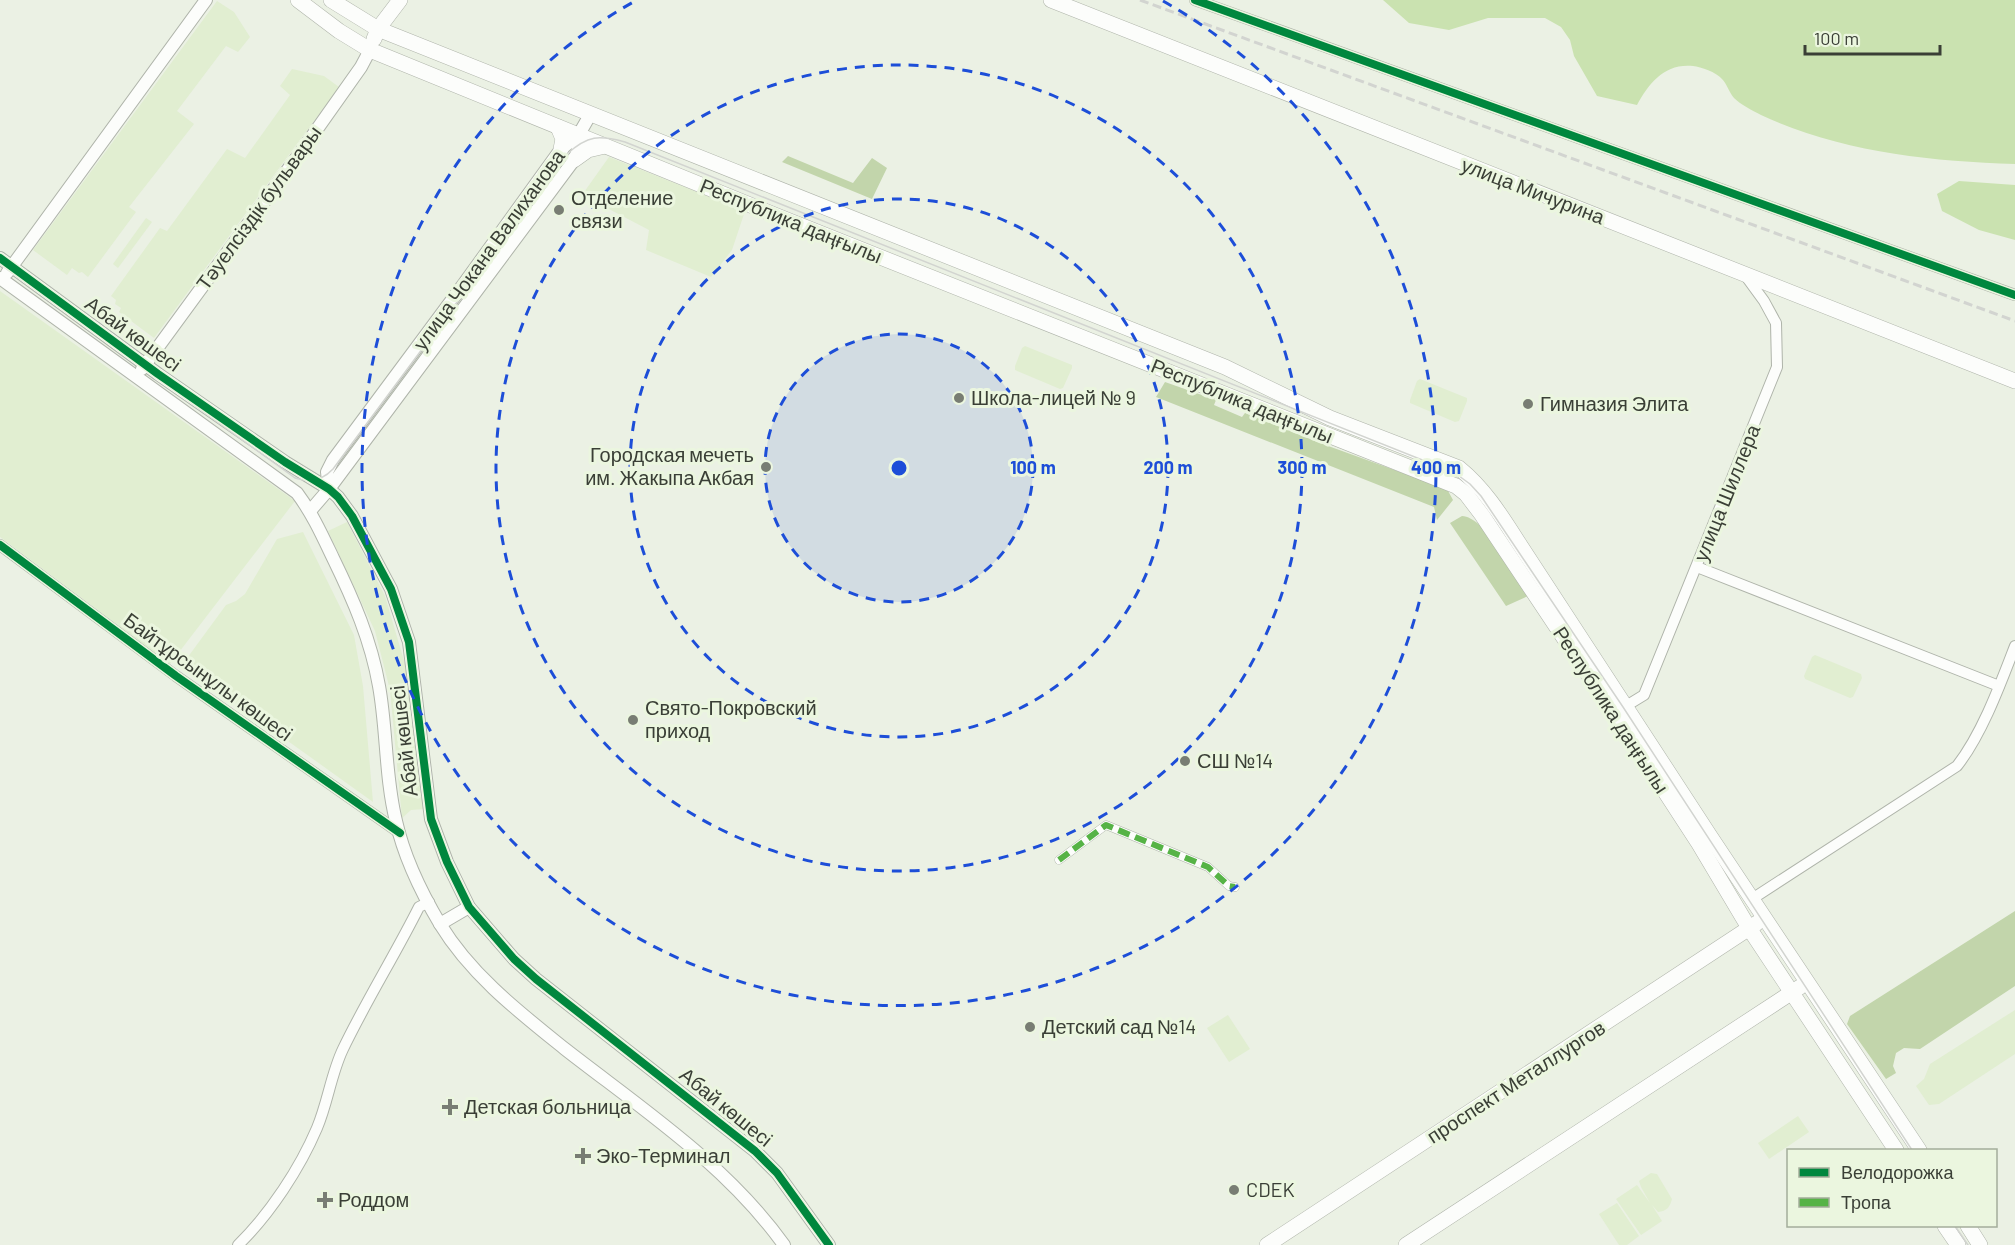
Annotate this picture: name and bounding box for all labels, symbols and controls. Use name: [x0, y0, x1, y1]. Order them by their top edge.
scale bar: [1805, 18, 1940, 56]
text: 100 m: [1814, 27, 1859, 49]
street label: Тәуелсіздік бульвары: [191, 121, 326, 294]
street label: улица Чокана Валиханова: [407, 144, 569, 354]
street label: улица Мичурина: [1458, 152, 1609, 229]
street label: Республика даңғылы: [697, 173, 886, 268]
place label: Отделение связи: [571, 185, 673, 232]
marker: Отделение связи: [552, 203, 566, 217]
street label: Абай көшесі: [81, 291, 186, 376]
street label: Республика даңғылы: [1148, 353, 1337, 448]
place label: Школа-лицей № 9: [971, 385, 1136, 409]
marker: Школа-лицей № 9: [952, 391, 966, 405]
place label: Гимназия Элита: [1540, 391, 1689, 415]
marker: Гимназия Элита: [1521, 397, 1535, 411]
street label: улица Шиллера: [1688, 420, 1765, 564]
place label: Городская мечеть им. Жакыпа Акбая: [585, 442, 754, 489]
text: 100 m: [1010, 456, 1056, 478]
text: 200 m: [1143, 456, 1193, 478]
text: 300 m: [1278, 456, 1326, 478]
text: 400 m: [1411, 456, 1461, 478]
centre of rings: [889, 458, 909, 478]
marker: Городская мечеть им. Жакыпа Акбая: [759, 460, 773, 474]
street label: Байтұрсынұлы көшесі: [120, 607, 298, 745]
street label: Республика даңғылы: [1549, 622, 1675, 797]
street label: Абай көшесі: [384, 684, 422, 798]
place label: Свято-Покровский приход: [645, 695, 817, 742]
marker: Свято-Покровский приход: [626, 713, 640, 727]
place label: СШ №14: [1197, 748, 1273, 772]
marker: СШ №14: [1178, 754, 1192, 768]
place label: Детский сад №14: [1042, 1014, 1196, 1038]
street label: проспект Металлургов: [1422, 1015, 1609, 1148]
marker: Детский сад №14: [1023, 1020, 1037, 1034]
street label: Абай көшесі: [676, 1062, 778, 1151]
place label: Детская больница: [464, 1094, 632, 1118]
marker: Детская больница: [441, 1098, 459, 1116]
place label: Эко-Терминал: [596, 1143, 730, 1167]
marker: Эко-Терминал: [574, 1147, 592, 1165]
legend: [1787, 1149, 1997, 1227]
text: Велодорожка: [1841, 1161, 1954, 1183]
place label: CDEK: [1246, 1177, 1295, 1201]
marker: CDEK: [1227, 1183, 1241, 1197]
place label: Роддом: [338, 1187, 409, 1211]
marker: Роддом: [316, 1191, 334, 1209]
text: Тропа: [1841, 1191, 1892, 1213]

